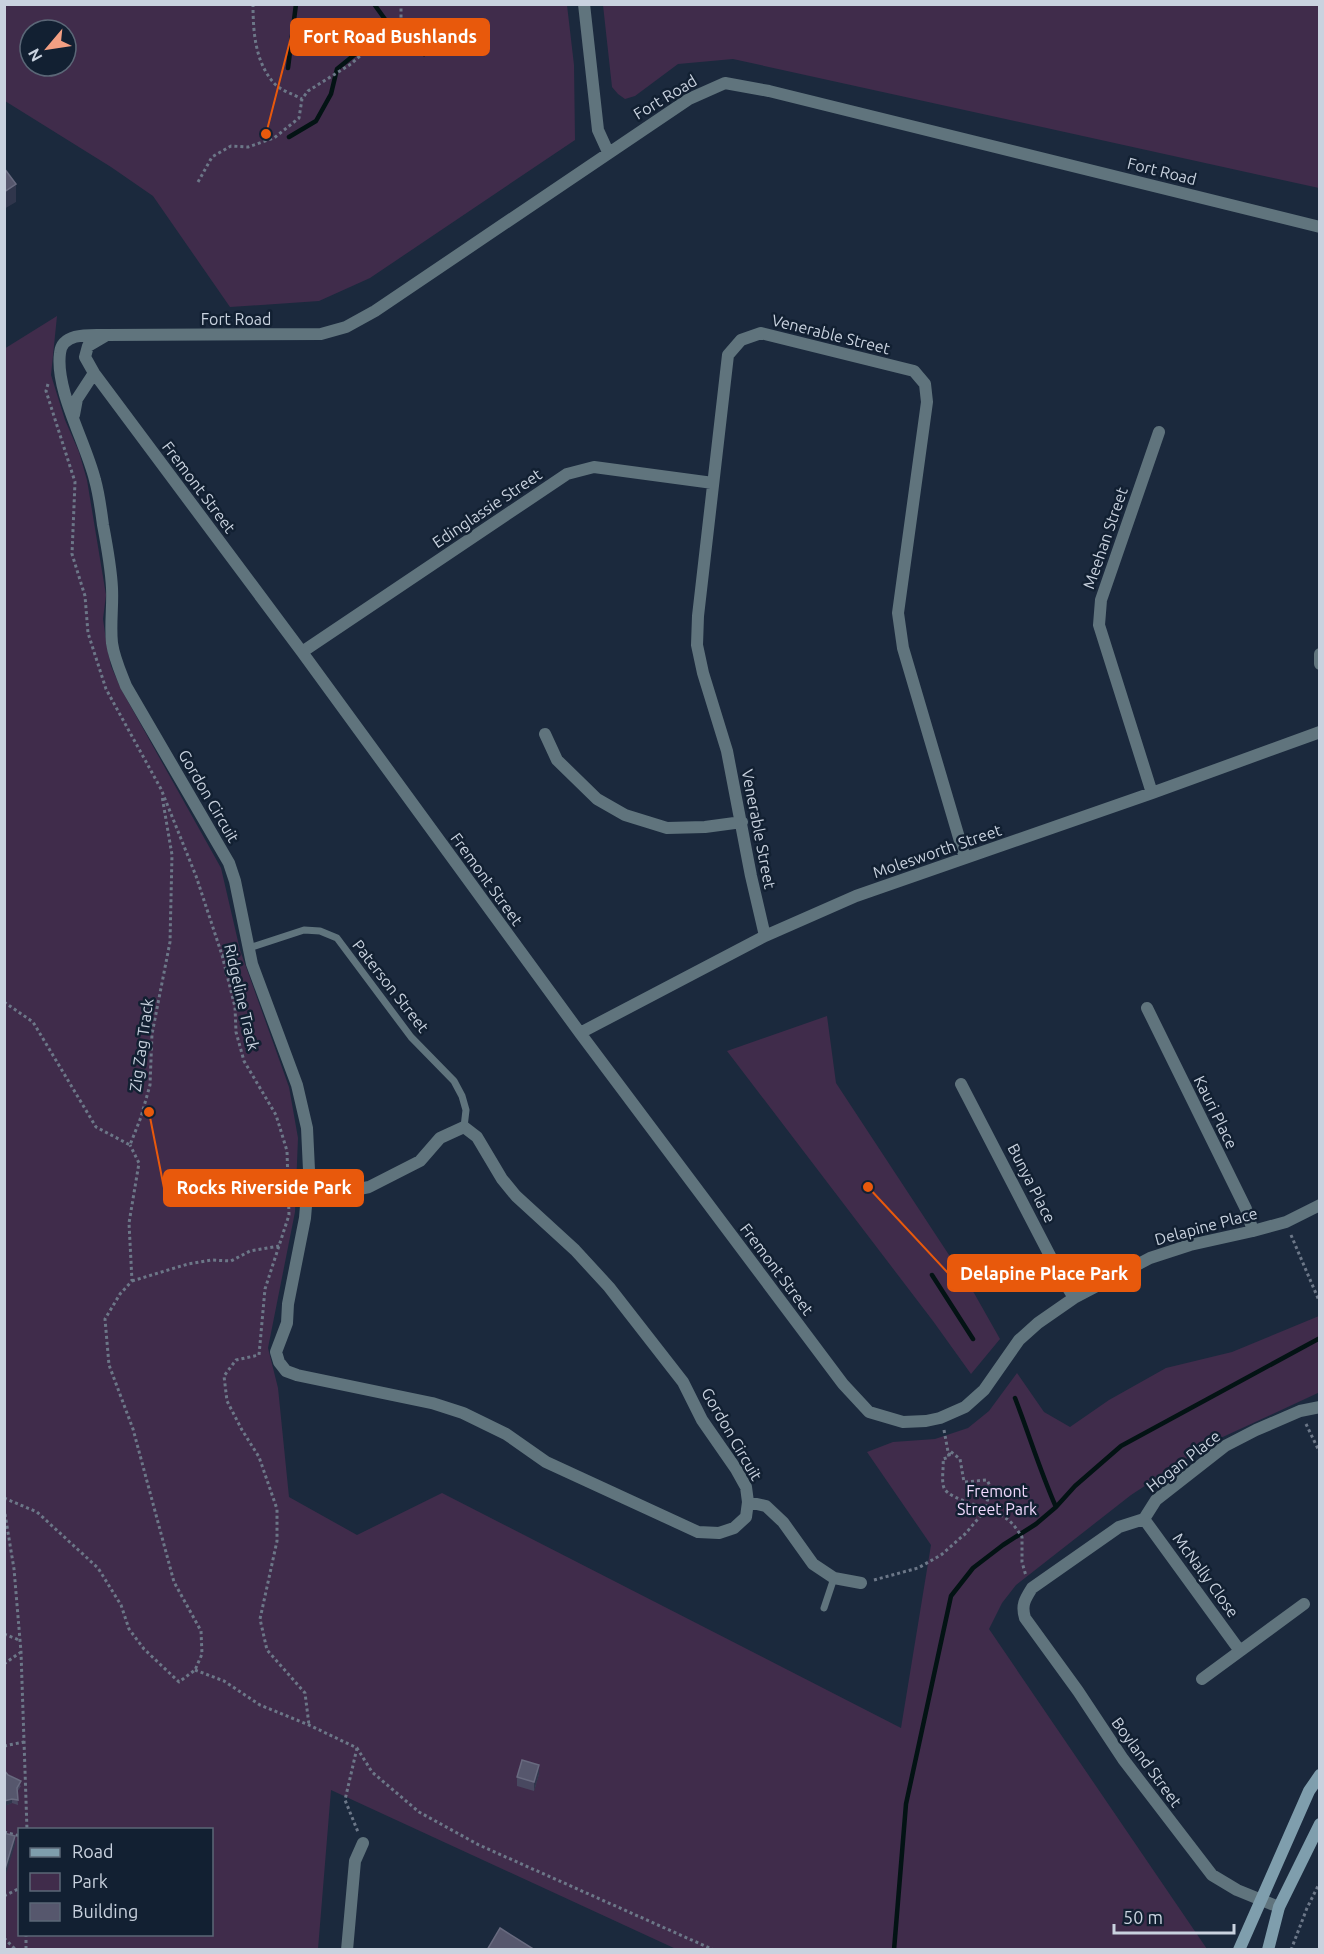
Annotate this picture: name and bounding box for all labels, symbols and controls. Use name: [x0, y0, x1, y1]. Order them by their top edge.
north arrow: [18, 18, 78, 78]
callout: Fort Road Bushlands: [291, 19, 489, 55]
text: Fort Road Bushlands: [303, 26, 477, 46]
text: N: [24, 46, 46, 65]
street label: Fort Road: [630, 71, 700, 123]
street label: Fort Road: [1126, 154, 1198, 188]
street label: Fort Road: [201, 310, 271, 328]
street label: Venerable Street: [770, 311, 893, 358]
street label: Fremont Street: [159, 438, 240, 537]
street label: Edinglassie Street: [429, 464, 546, 551]
street label: Meehan Street: [1079, 484, 1131, 591]
street label: Gordon Circuit: [175, 746, 243, 846]
street label: Venerable Street: [739, 768, 780, 891]
street label: Molesworth Street: [870, 820, 1004, 881]
street label: Fremont Street: [447, 829, 527, 929]
street label: Paterson Street: [349, 936, 433, 1036]
street label: Ridgeline Track: [221, 942, 263, 1052]
street label: Zig Zag Track: [126, 997, 156, 1093]
street label: Kauri Place: [1191, 1073, 1241, 1151]
street label: Bunya Place: [1004, 1141, 1060, 1225]
callout: Rocks Riverside Park: [164, 1170, 363, 1206]
text: Rocks Riverside Park: [176, 1177, 352, 1197]
street label: Delapine Place: [1153, 1204, 1259, 1248]
street label: Fremont Street: [737, 1220, 818, 1319]
callout: Delapine Place Park: [948, 1255, 1140, 1291]
text: Delapine Place Park: [960, 1263, 1128, 1283]
street label: Gordon Circuit: [698, 1384, 766, 1484]
street label: Hogan Place: [1142, 1427, 1224, 1495]
park label: Fremont Street Park: [957, 1482, 1037, 1518]
street label: McNally Close: [1169, 1529, 1243, 1621]
street label: Boyland Street: [1108, 1714, 1186, 1811]
legend: [18, 1828, 213, 1936]
text: Road: [72, 1841, 114, 1861]
text: Park: [72, 1871, 108, 1891]
scale bar: [1114, 1897, 1234, 1935]
text: Building: [72, 1901, 138, 1921]
text: 50 m: [1123, 1907, 1163, 1927]

